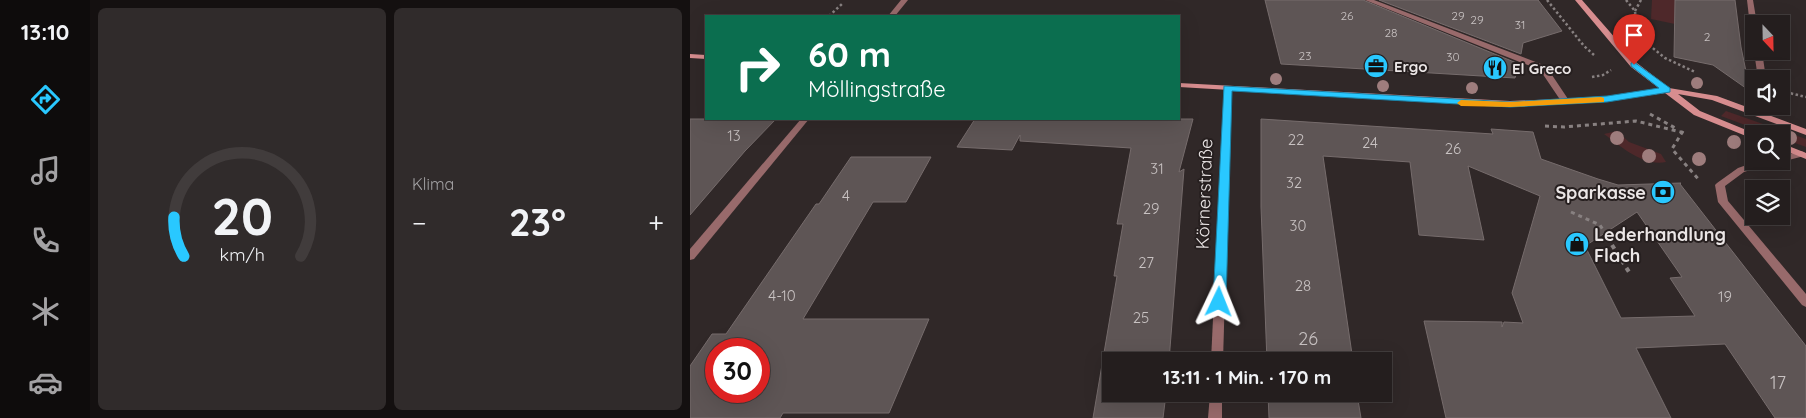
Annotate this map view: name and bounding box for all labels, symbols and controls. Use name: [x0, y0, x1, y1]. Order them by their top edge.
house number: 26: [1340, 8, 1354, 23]
house number: 29: [1451, 8, 1465, 23]
house number: 29: [1470, 12, 1484, 27]
pin: [1613, 14, 1655, 65]
north arrow: [1745, 15, 1790, 60]
map controls: [1745, 15, 1790, 225]
house number: 31: [1515, 17, 1525, 32]
text: 13:10: [21, 18, 69, 46]
icon: arrive: [1620, 21, 1648, 49]
house number: 28: [1384, 25, 1398, 40]
house number: 2: [1704, 29, 1711, 44]
text: 60 m: [808, 32, 891, 76]
icon: right: [725, 35, 790, 100]
house number: 23: [1299, 48, 1311, 63]
house number: 30: [1446, 49, 1460, 64]
office icon: Ergo: [1363, 53, 1389, 79]
restaurant icon: El Greco: [1482, 55, 1508, 81]
place label: Ergo: [1394, 57, 1428, 76]
place label: El Greco: [1512, 59, 1571, 78]
button: sound: [1745, 70, 1790, 115]
text: Möllingstraße: [808, 75, 946, 103]
icon: directions: [28, 82, 63, 117]
button: search: [1745, 125, 1790, 170]
house number: 13: [727, 126, 741, 145]
house number: 22: [1288, 130, 1304, 149]
house number: 24: [1362, 133, 1378, 152]
street label: Körnerstraße: [1191, 138, 1217, 250]
house number: 26: [1445, 139, 1461, 158]
icon: music: [28, 153, 63, 188]
house number: 31: [1150, 159, 1164, 178]
house number: 32: [1286, 173, 1302, 192]
text: Klima: [412, 174, 454, 194]
bank icon: Sparkasse: [1650, 179, 1676, 205]
button: layers: [1745, 180, 1790, 225]
place label: Sparkasse: [1555, 181, 1646, 204]
text: 20: [211, 183, 273, 248]
house number: 4: [842, 186, 850, 205]
text: 23°: [509, 198, 566, 246]
house number: 29: [1143, 199, 1159, 218]
text: −: [412, 205, 427, 240]
text: +: [648, 205, 664, 240]
house number: 30: [1290, 216, 1306, 235]
icon: phone: [28, 223, 63, 258]
place label: Lederhandlung Flach: [1594, 223, 1726, 267]
shop icon: Lederhandlung Flach: [1564, 231, 1590, 257]
text: km/h: [219, 243, 265, 265]
house number: 27: [1138, 253, 1154, 272]
position arrow: [1192, 275, 1244, 327]
house number: 28: [1295, 276, 1311, 295]
house number: 4-10: [768, 286, 796, 305]
house number: 19: [1718, 287, 1732, 306]
icon: climate: [28, 294, 63, 329]
house number: 25: [1133, 308, 1149, 327]
house number: 26: [1298, 327, 1318, 350]
speed limit sign: 30: [705, 338, 770, 403]
icon: car: [28, 365, 63, 400]
text: 13:11 · 1 Min. · 170 m: [1163, 365, 1331, 389]
house number: 17: [1770, 371, 1786, 394]

